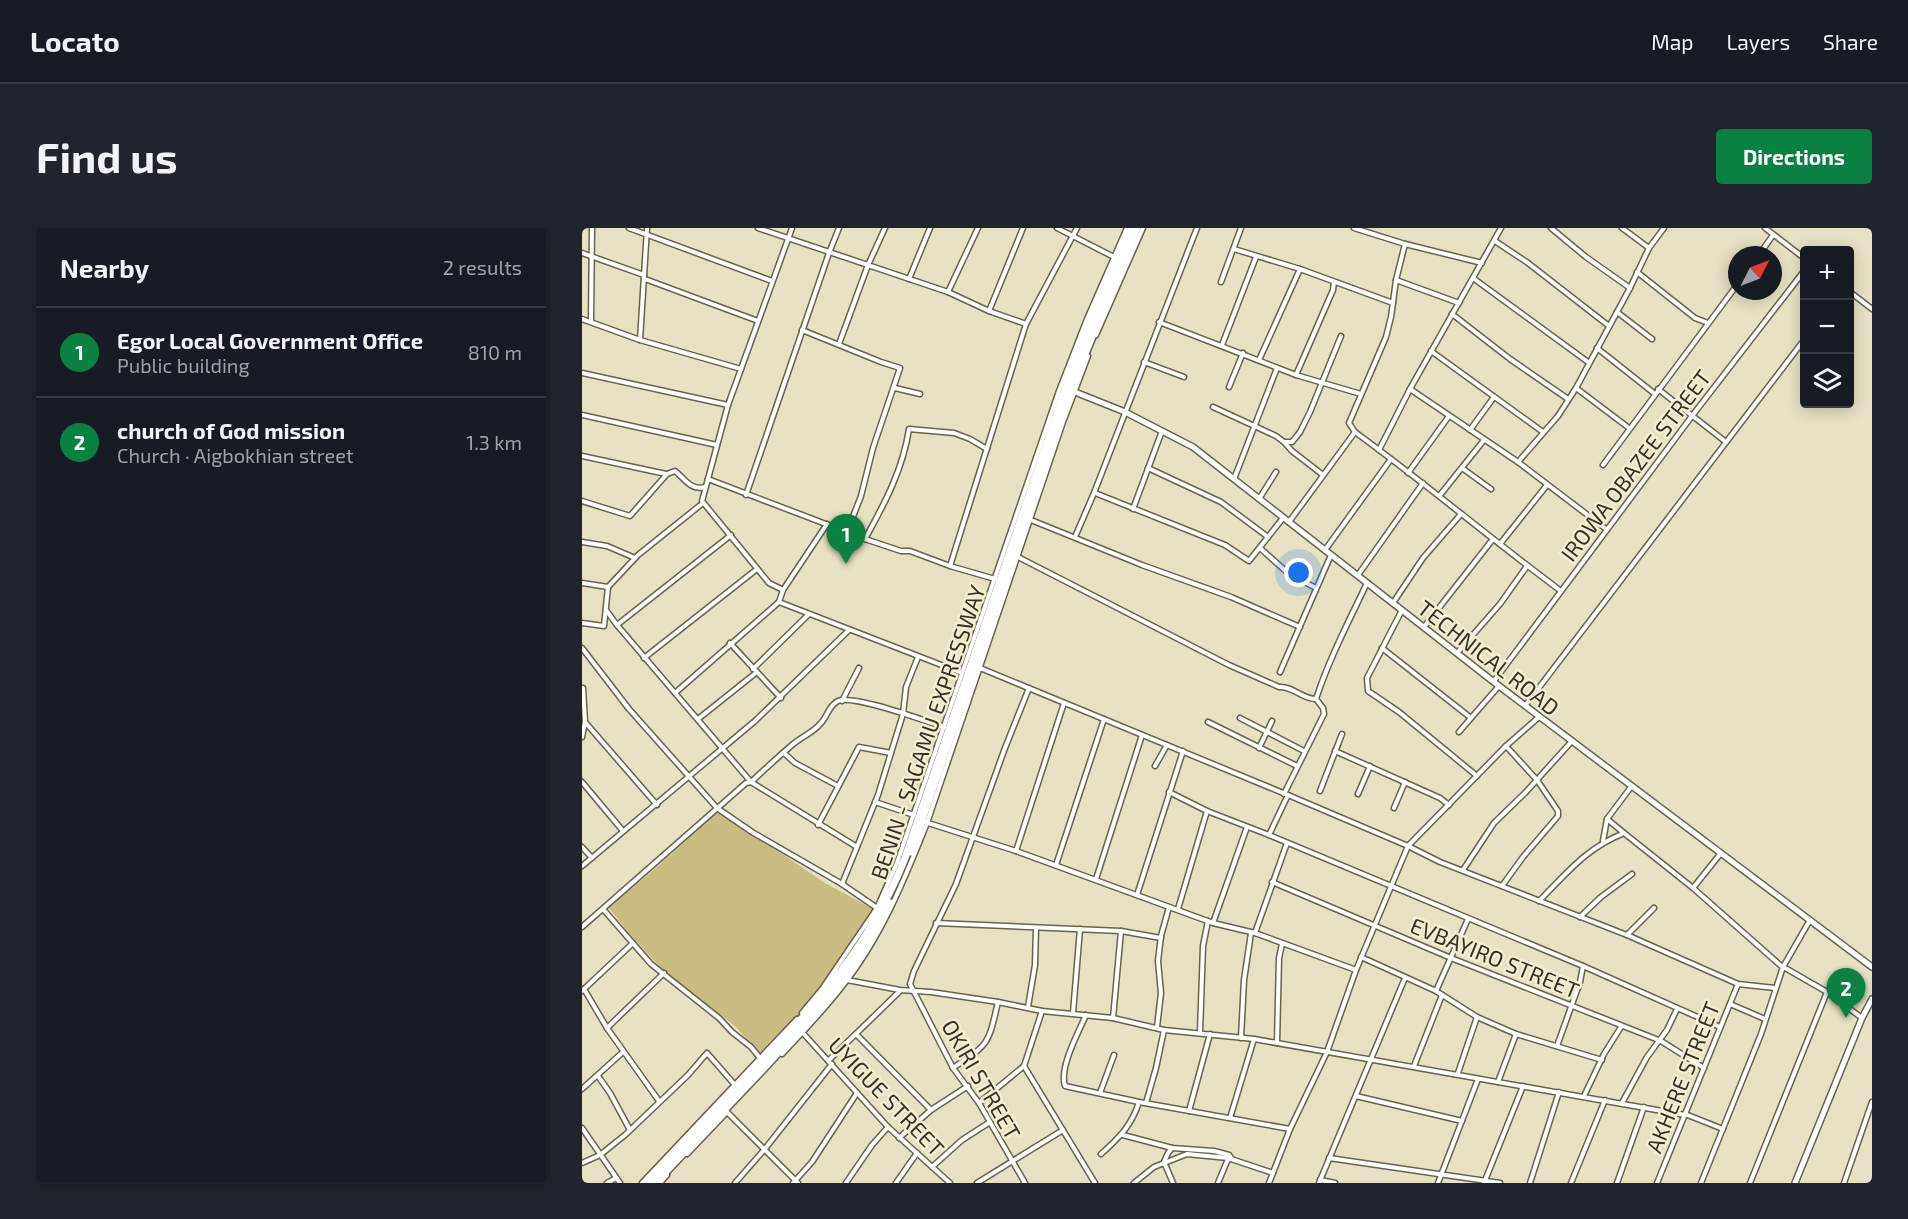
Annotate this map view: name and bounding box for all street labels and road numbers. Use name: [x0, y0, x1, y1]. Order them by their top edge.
street label: IROWA OBAZEE STREET: [1555, 364, 1716, 566]
street label: BENIN - SAGAMU EXPRESSWAY: [864, 581, 990, 883]
street label: TECHNICAL ROAD: [1413, 594, 1565, 720]
street label: EVBAYIRO STREET: [1407, 911, 1583, 1003]
street label: AKHERE STREET: [1640, 997, 1724, 1156]
street label: OKIRI STREET: [937, 1015, 1027, 1144]
street label: UYIGUE STREET: [824, 1031, 950, 1161]

